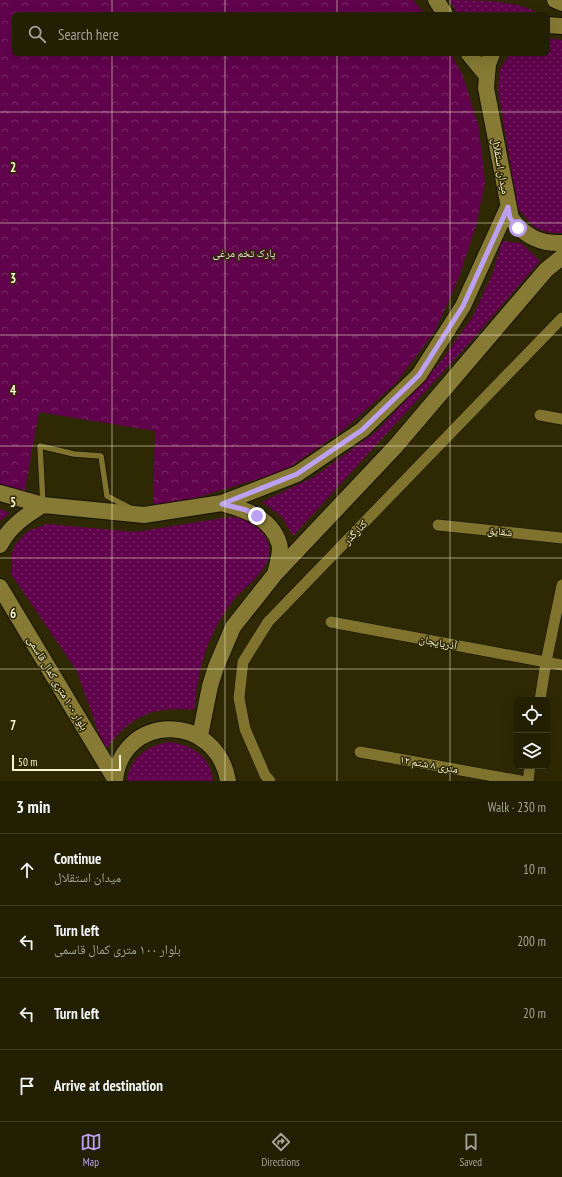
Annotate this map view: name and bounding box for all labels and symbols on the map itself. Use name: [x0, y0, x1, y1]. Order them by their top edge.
street label: میدان استقلال: [489, 137, 513, 195]
text: 2: [10, 159, 16, 176]
route start: [509, 219, 527, 237]
park label: پارک تخم مرغی: [213, 246, 276, 261]
text: 3: [10, 270, 16, 287]
text: 4: [10, 382, 17, 399]
text: 5: [10, 494, 16, 511]
route end: [248, 507, 266, 525]
street label: کنارگذر: [339, 516, 370, 548]
street label: شقایق: [487, 523, 513, 539]
text: 6: [10, 605, 16, 622]
street label: آذریایجان: [418, 631, 458, 653]
street label: بلوار ۱۰۰ متری کمال قاسمی: [24, 633, 92, 733]
text: 7: [10, 717, 16, 734]
street label: ۱۲ متری ۸ شتم: [399, 752, 459, 777]
scale bar: [12, 753, 121, 772]

